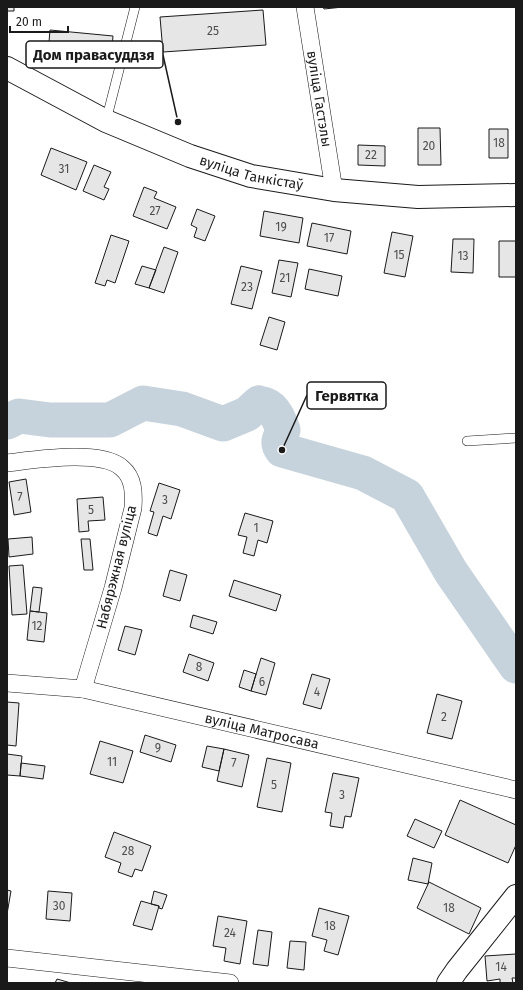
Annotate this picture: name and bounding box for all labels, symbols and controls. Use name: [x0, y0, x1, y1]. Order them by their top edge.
scale bar: [10, 8, 68, 34]
text: 20 m: [16, 15, 42, 29]
house number: 25: [207, 24, 219, 38]
callout: Дом правасуддзя: [26, 41, 163, 68]
text: Дом правасуддзя: [32, 46, 155, 64]
street label: вуліца Гастэлы: [303, 50, 335, 148]
house number: 18: [493, 136, 505, 150]
house number: 20: [423, 139, 436, 153]
house number: 22: [365, 148, 377, 162]
street label: вуліца Танкістаў: [197, 152, 304, 194]
house number: 31: [59, 162, 69, 176]
house number: 27: [149, 204, 161, 218]
house number: 19: [275, 220, 287, 234]
house number: 17: [324, 231, 334, 245]
house number: 15: [393, 248, 405, 262]
house number: 13: [457, 249, 469, 263]
house number: 21: [280, 271, 290, 285]
house number: 23: [241, 280, 253, 294]
callout: Гервятка: [307, 382, 386, 409]
text: Гервятка: [315, 387, 379, 405]
house number: 7: [17, 490, 23, 504]
house number: 3: [162, 493, 168, 507]
house number: 5: [88, 503, 94, 517]
street label: Набярэжная вуліца: [93, 503, 140, 631]
house number: 1: [253, 521, 259, 535]
house number: 12: [31, 619, 43, 633]
house number: 8: [196, 660, 203, 674]
house number: 6: [259, 675, 265, 689]
house number: 4: [314, 685, 321, 699]
street label: вуліца Матросава: [203, 710, 321, 753]
house number: 2: [441, 710, 447, 724]
house number: 9: [155, 741, 161, 755]
house number: 11: [107, 755, 117, 769]
house number: 7: [231, 756, 237, 770]
house number: 5: [271, 778, 277, 792]
house number: 3: [339, 788, 345, 802]
house number: 28: [122, 844, 135, 858]
house number: 30: [53, 899, 66, 913]
house number: 18: [443, 901, 455, 915]
house number: 18: [324, 919, 336, 933]
house number: 24: [224, 926, 237, 940]
house number: 14: [495, 960, 507, 974]

